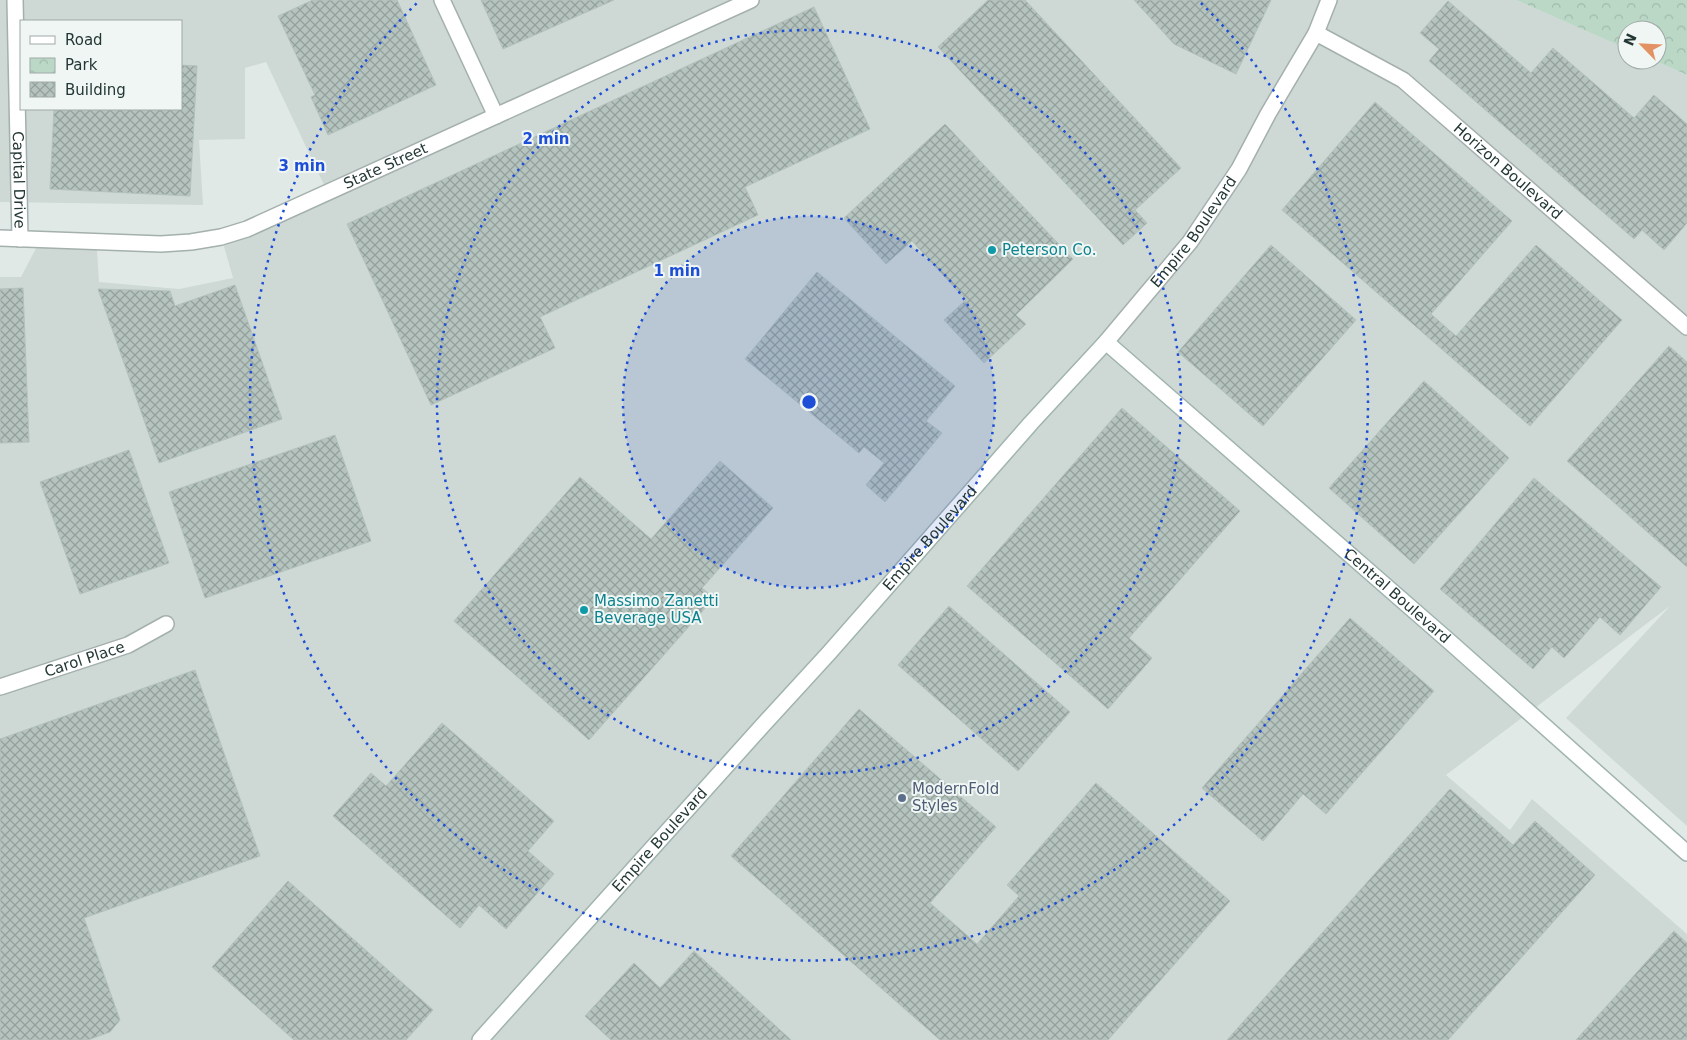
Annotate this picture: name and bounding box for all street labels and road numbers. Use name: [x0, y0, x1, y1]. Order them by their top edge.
street label: Horizon Boulevard: [1450, 119, 1566, 223]
street label: Capital Drive: [9, 131, 29, 229]
street label: State Street: [341, 139, 430, 193]
street label: Empire Boulevard: [1147, 173, 1241, 291]
street label: Empire Boulevard: [879, 482, 981, 594]
street label: Central Boulevard: [1340, 545, 1454, 647]
street label: Carol Place: [42, 638, 127, 681]
street label: Empire Boulevard: [608, 784, 711, 896]

